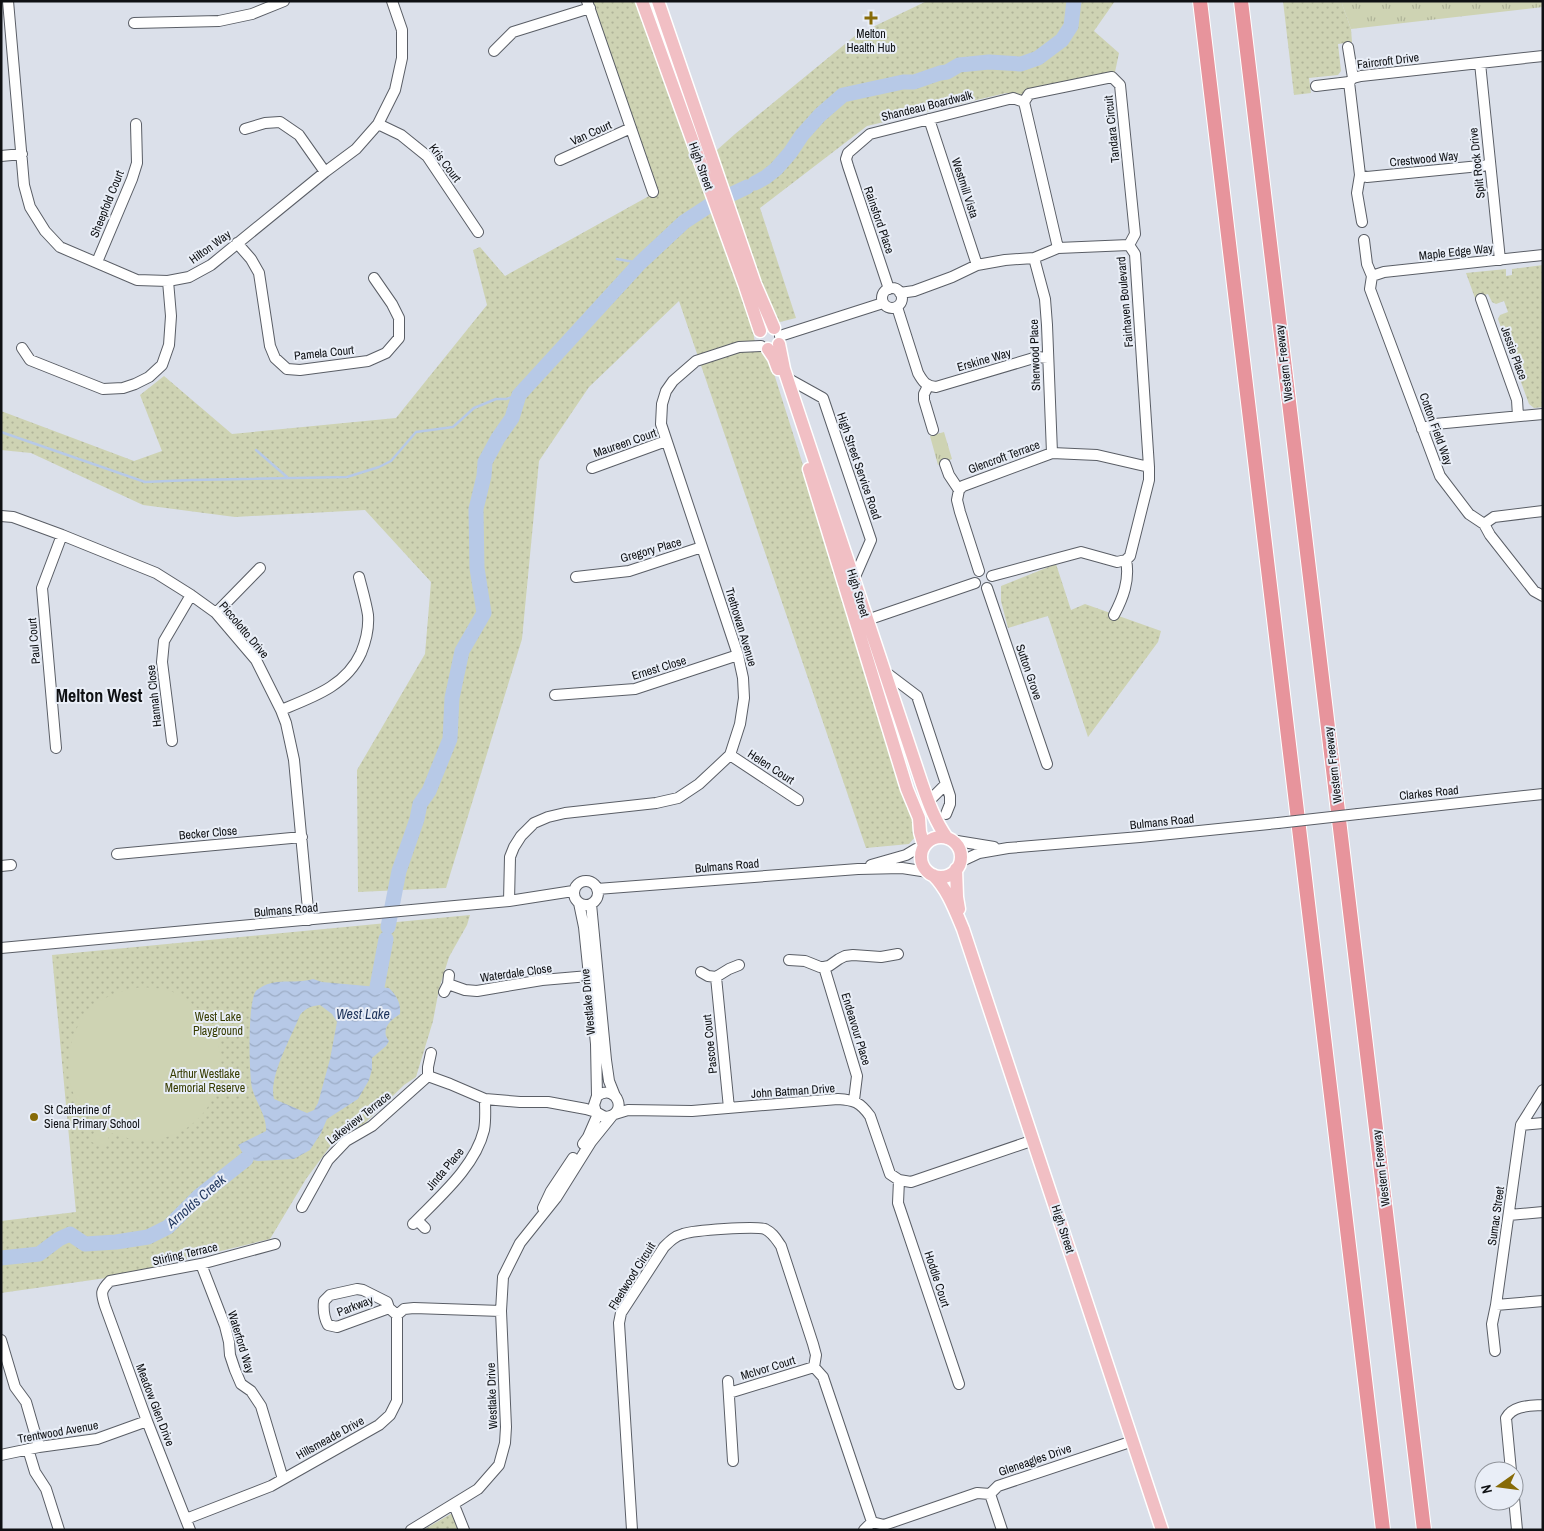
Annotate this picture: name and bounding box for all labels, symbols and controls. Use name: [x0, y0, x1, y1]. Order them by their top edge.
marker: Melton Health Hub: [864, 11, 878, 25]
place label: Melton Health Hub: [846, 26, 896, 56]
street label: Faircroft Drive: [1356, 49, 1420, 73]
street label: Shandeau Boardwalk: [880, 87, 974, 125]
street label: Tandara Circuit: [1100, 94, 1123, 163]
street label: Van Court: [568, 117, 614, 149]
street label: Split Rock Drive: [1465, 127, 1489, 199]
street label: Kris Court: [425, 140, 465, 186]
street label: High Street: [685, 140, 717, 192]
street label: Crestwood Way: [1389, 147, 1459, 171]
street label: Westmill Vista: [948, 156, 982, 221]
street label: Sheepfold Court: [86, 168, 128, 240]
street label: Rainsford Place: [860, 184, 898, 256]
street label: Hilton Way: [186, 226, 234, 268]
street label: Maple Edge Way: [1418, 240, 1494, 264]
street label: Fairhaven Boulevard: [1113, 256, 1137, 348]
street label: Sherwood Place: [1026, 319, 1044, 391]
street label: Western Freeway: [1271, 324, 1297, 402]
street label: Jessie Place: [1497, 324, 1531, 382]
street label: Pamela Court: [293, 342, 355, 364]
street label: Erskine Way: [955, 345, 1013, 375]
street label: Cotton Field Way: [1416, 391, 1456, 467]
street label: High Street Service Road: [833, 410, 885, 522]
street label: Maureen Court: [591, 425, 659, 461]
street label: Glencroft Terrace: [966, 437, 1042, 477]
street label: Gregory Place: [619, 534, 683, 566]
street label: High Street: [843, 567, 873, 619]
street label: Trethowan Avenue: [721, 586, 761, 668]
street label: Piccolotto Drive: [216, 598, 272, 662]
street label: Paul Court: [24, 617, 44, 665]
street label: Sutton Grove: [1012, 642, 1046, 702]
street label: Ernest Close: [630, 652, 688, 684]
street label: Hannah Close: [143, 664, 165, 728]
district label: Melton West: [56, 683, 142, 708]
street label: Western Freeway: [1320, 726, 1346, 804]
street label: Helen Court: [745, 746, 798, 788]
street label: Clarkes Road: [1399, 782, 1459, 804]
street label: Bulmans Road: [1129, 811, 1195, 833]
street label: Becker Close: [178, 822, 238, 844]
street label: Bulmans Road: [694, 855, 760, 877]
street label: Bulmans Road: [253, 899, 319, 921]
street label: Waterdale Close: [479, 960, 553, 986]
street label: Westlake Drive: [577, 968, 599, 1036]
street label: Endeavour Place: [837, 991, 875, 1067]
water label: West Lake: [336, 1005, 390, 1023]
park label: West Lake Playground: [193, 1009, 243, 1039]
street label: Pascoe Court: [699, 1013, 721, 1074]
park label: Arthur Westlake Memorial Reserve: [165, 1066, 245, 1096]
street label: John Batman Drive: [750, 1080, 836, 1102]
street label: Lakeview Terrace: [324, 1088, 394, 1148]
place label: St Catherine of Siena Primary School: [44, 1102, 140, 1132]
marker: St Catherine of Siena Primary School: [28, 1111, 40, 1123]
street label: Western Freeway: [1368, 1129, 1394, 1207]
street label: Jinda Place: [422, 1144, 468, 1194]
water label: Arnolds Creek: [162, 1170, 230, 1232]
street label: Sumac Street: [1484, 1185, 1508, 1247]
street label: High Street: [1048, 1203, 1078, 1255]
street label: Stirling Terrace: [151, 1239, 219, 1269]
street label: Fleetwood Circuit: [605, 1239, 659, 1313]
street label: Hoddle Court: [920, 1249, 954, 1309]
street label: Parkway: [335, 1292, 376, 1320]
street label: Waterford Way: [224, 1309, 258, 1375]
street label: McIvor Court: [739, 1352, 798, 1384]
street label: Meadow Glen Drive: [132, 1362, 178, 1448]
street label: Westlake Drive: [483, 1362, 501, 1430]
street label: Hillsmeade Drive: [293, 1413, 367, 1463]
street label: Trentwood Avenue: [16, 1417, 100, 1447]
street label: Gleneagles Drive: [996, 1440, 1074, 1480]
north arrow: [1474, 1461, 1524, 1511]
text: N: [1477, 1483, 1496, 1495]

